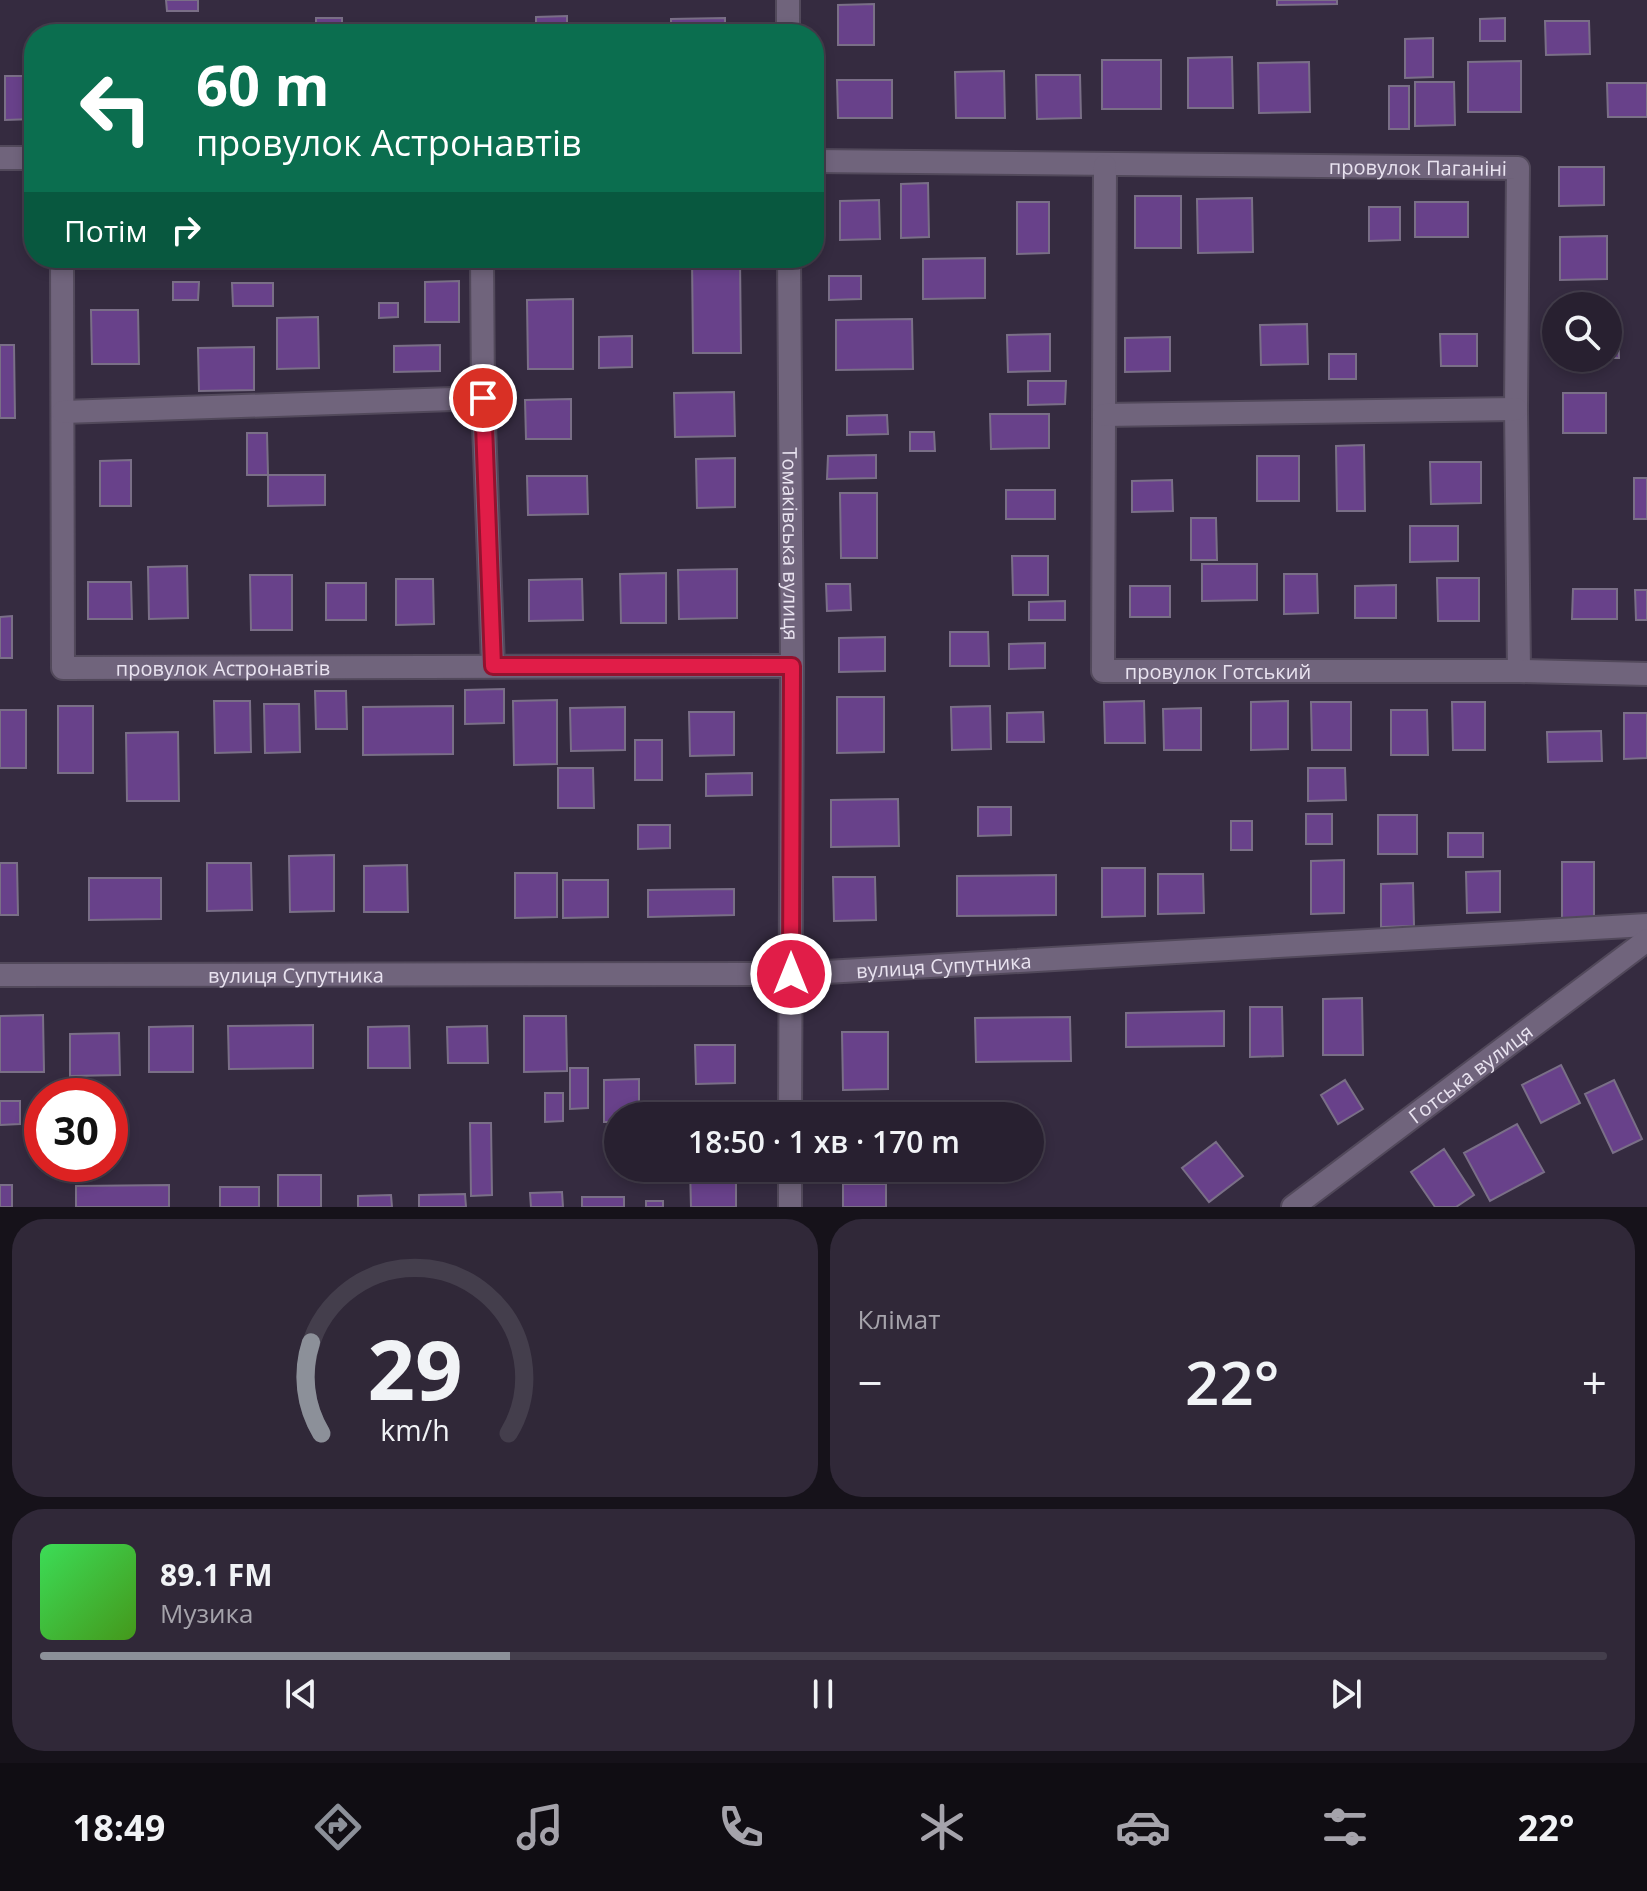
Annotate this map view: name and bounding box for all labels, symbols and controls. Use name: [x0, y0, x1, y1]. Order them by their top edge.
text: 60 m: [196, 46, 330, 122]
icon: left: [64, 56, 168, 160]
text: провулок Астронавтів: [196, 118, 582, 167]
street label: провулок Паганіні: [1329, 153, 1507, 181]
icon: right: [164, 208, 208, 252]
text: Потім: [64, 210, 148, 251]
map controls: [1542, 292, 1622, 372]
button: search: [1542, 292, 1622, 372]
pin: [449, 364, 517, 432]
icon: arrive: [461, 376, 505, 420]
street label: Томаківська вулиця: [777, 447, 805, 641]
street label: провулок Астронавтів: [116, 654, 330, 681]
street label: провулок Готський: [1125, 658, 1311, 685]
position arrow: [749, 932, 833, 1016]
street label: вулиця Супутника: [855, 947, 1032, 984]
street label: вулиця Супутника: [208, 961, 384, 988]
street label: Готська вулиця: [1403, 1018, 1538, 1129]
speed limit sign: 30: [24, 1078, 128, 1182]
text: 18:50 · 1 хв · 170 m: [688, 1121, 960, 1162]
text: Клімат: [858, 1301, 941, 1337]
text: 29: [367, 1311, 462, 1424]
text: 22°: [1185, 1341, 1279, 1423]
text: −: [858, 1352, 883, 1412]
text: +: [1582, 1352, 1607, 1412]
text: km/h: [380, 1410, 449, 1449]
text: 89.1 FM: [160, 1554, 273, 1595]
text: Музика: [160, 1595, 253, 1631]
icon: previous: [279, 1672, 323, 1716]
icon: pause: [801, 1672, 845, 1716]
icon: next: [1324, 1672, 1368, 1716]
icon: directions: [310, 1799, 366, 1855]
icon: music: [512, 1799, 568, 1855]
icon: phone: [713, 1799, 769, 1855]
icon: climate: [914, 1799, 970, 1855]
icon: car: [1115, 1799, 1171, 1855]
icon: filters: [1317, 1799, 1373, 1855]
text: 18:49: [73, 1803, 165, 1852]
text: 22°: [1518, 1803, 1574, 1852]

